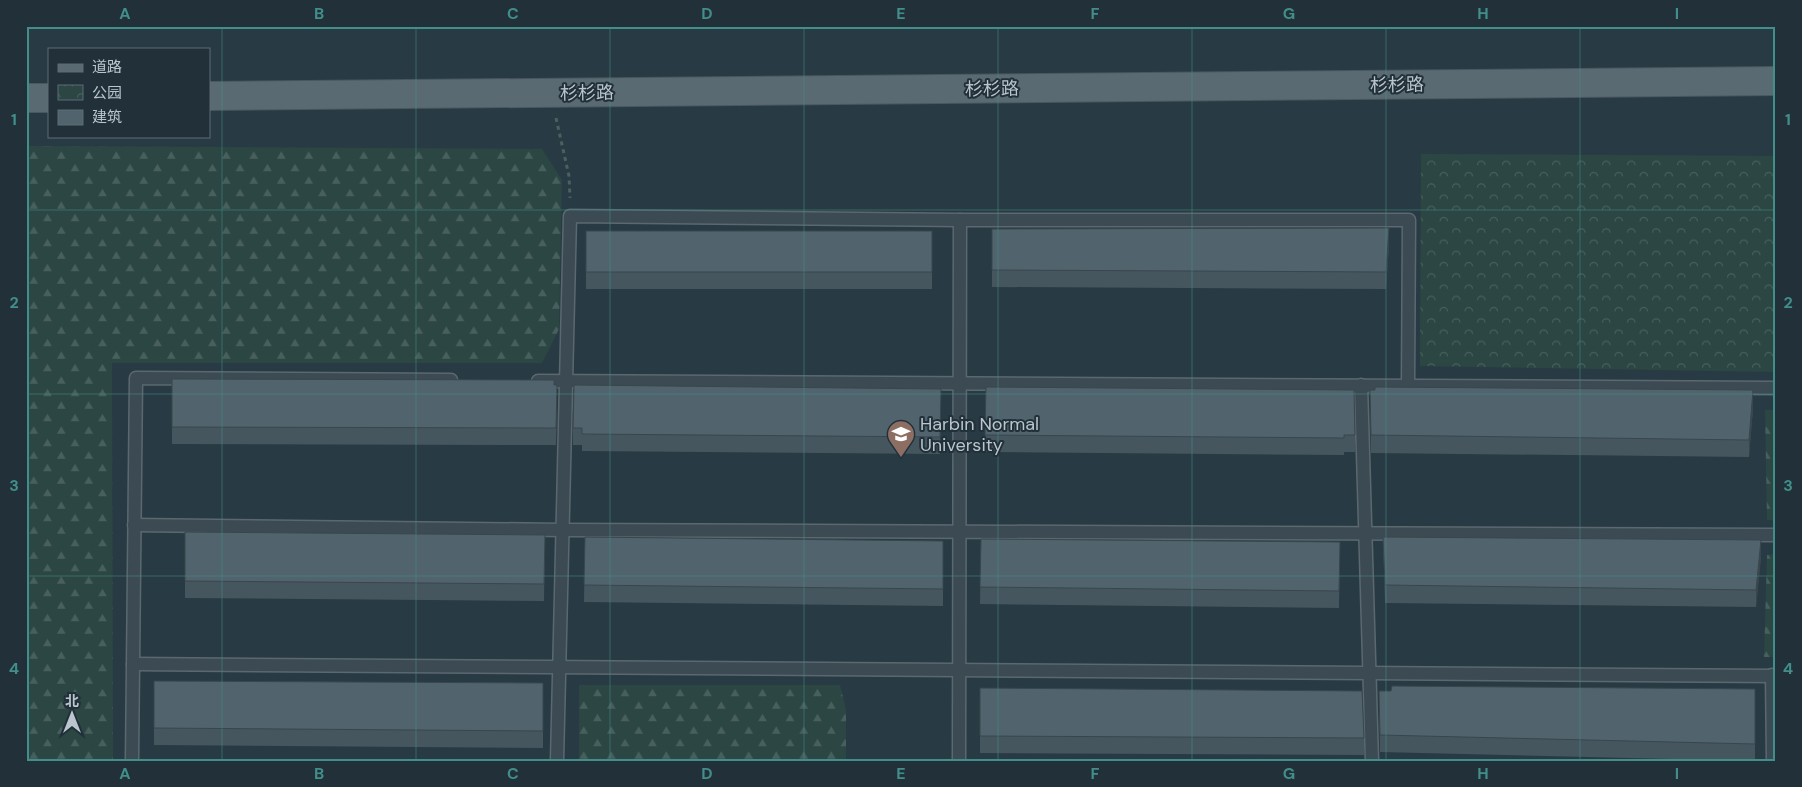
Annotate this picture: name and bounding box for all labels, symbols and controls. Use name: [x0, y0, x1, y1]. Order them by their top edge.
text: A: [119, 3, 131, 24]
text: B: [314, 3, 324, 24]
text: C: [507, 3, 519, 24]
text: D: [701, 3, 713, 24]
text: E: [896, 3, 906, 24]
text: F: [1091, 3, 1100, 24]
text: G: [1283, 3, 1295, 24]
text: H: [1477, 3, 1489, 24]
text: I: [1675, 3, 1679, 24]
legend: [48, 48, 210, 138]
text: 道路: [92, 57, 122, 77]
street label: 杉杉路: [1370, 73, 1424, 97]
street label: 杉杉路: [965, 77, 1019, 101]
street label: 杉杉路: [560, 81, 614, 105]
text: 公园: [92, 83, 122, 103]
text: 建筑: [92, 107, 122, 127]
text: 1: [11, 109, 17, 130]
text: 1: [1785, 109, 1791, 130]
text: 2: [9, 292, 19, 313]
text: 2: [1783, 292, 1793, 313]
place label: Harbin Normal University: [920, 412, 1039, 457]
school or university icon: Harbin Normal University: [886, 419, 916, 458]
text: 3: [9, 475, 19, 496]
text: 3: [1783, 475, 1793, 496]
text: 4: [9, 658, 19, 679]
text: 4: [1783, 658, 1793, 679]
north arrow: [48, 690, 98, 740]
text: 北: [65, 692, 79, 710]
text: A: [119, 763, 131, 784]
text: B: [314, 763, 324, 784]
text: C: [507, 763, 519, 784]
text: D: [701, 763, 713, 784]
text: E: [896, 763, 906, 784]
text: F: [1091, 763, 1100, 784]
text: G: [1283, 763, 1295, 784]
text: H: [1477, 763, 1489, 784]
text: I: [1675, 763, 1679, 784]

